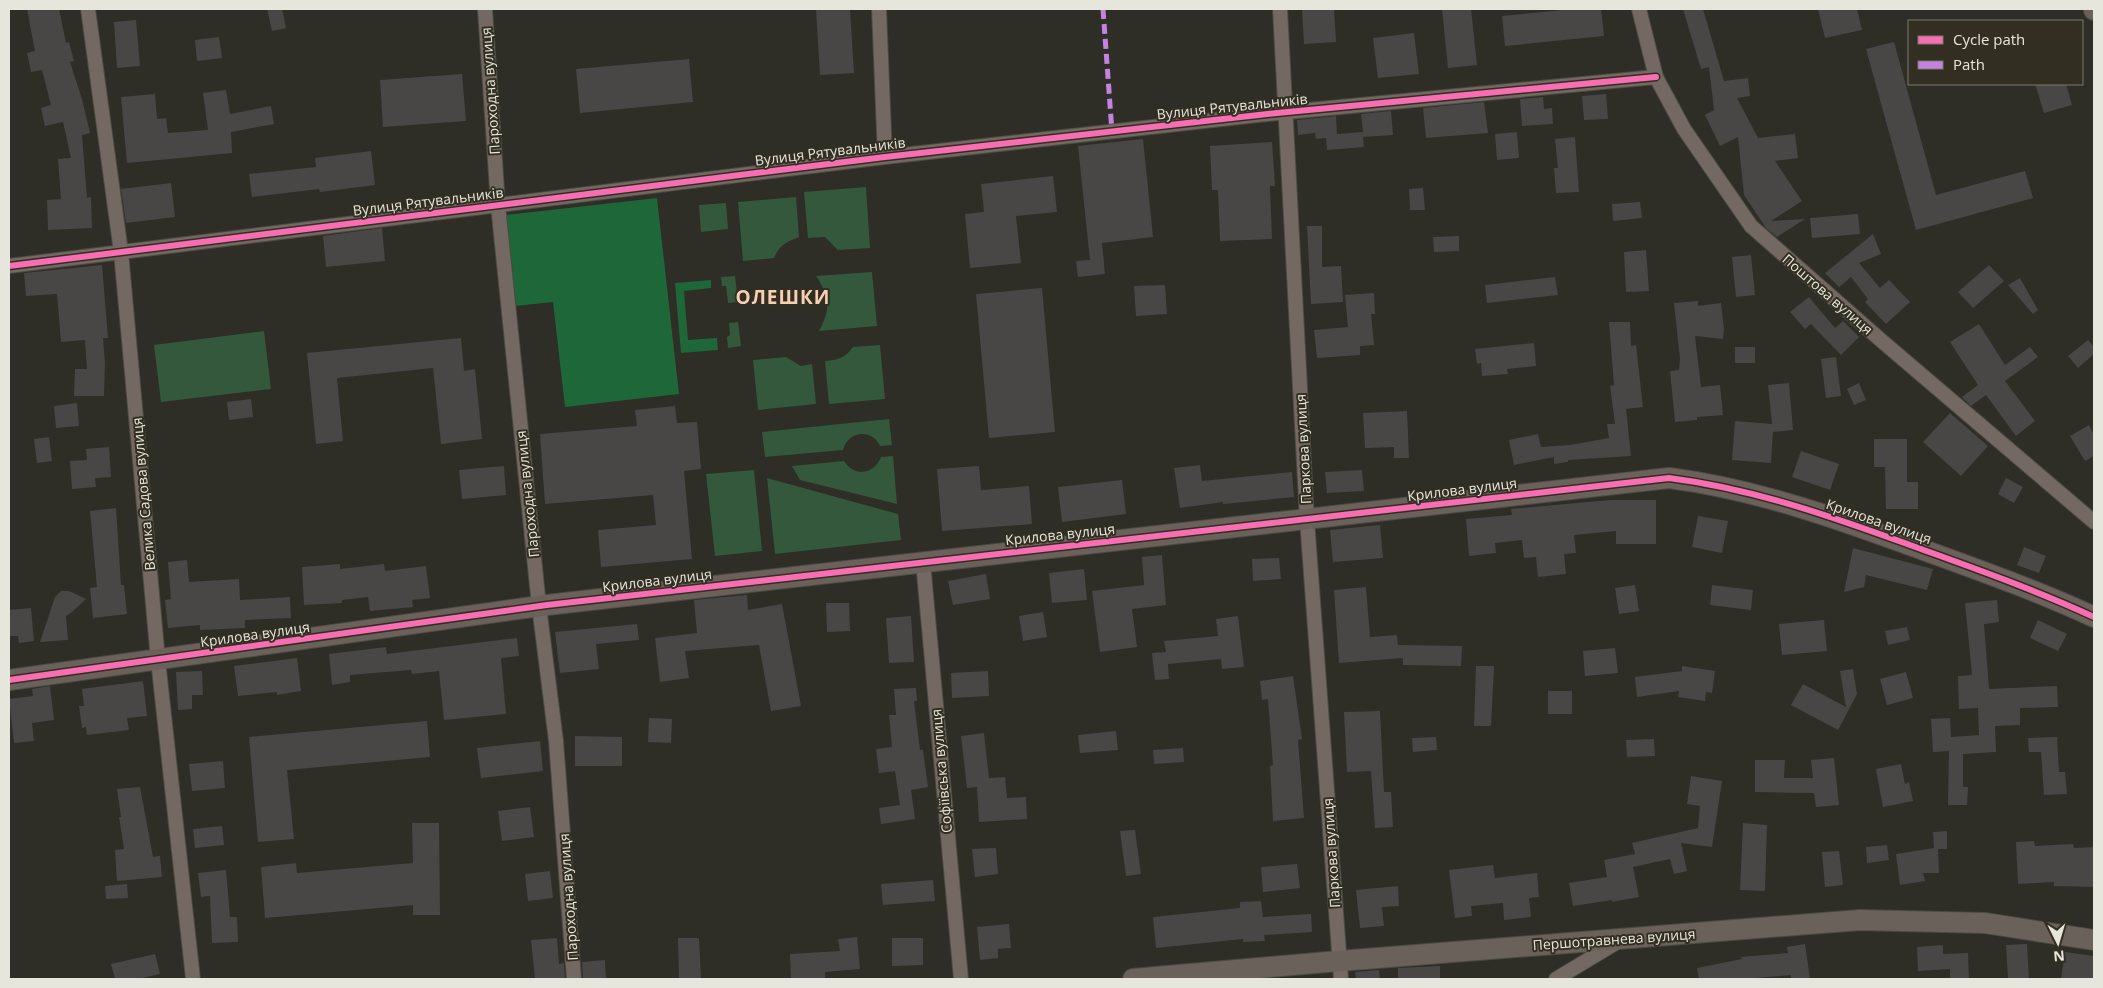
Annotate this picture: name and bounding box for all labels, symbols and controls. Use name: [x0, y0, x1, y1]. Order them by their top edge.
legend: [1908, 20, 2083, 85]
street label: Пароходна вулиця: [476, 27, 504, 155]
text: Cycle path: [1953, 29, 2025, 49]
text: Path: [1953, 54, 1985, 74]
street label: Вулиця Рятувальників: [1156, 89, 1308, 123]
street label: Вулиця Рятувальників: [754, 132, 906, 170]
street label: Вулиця Рятувальників: [352, 182, 504, 220]
street label: Поштова вулиця: [1779, 249, 1877, 339]
district label: ОЛЕШКИ: [736, 284, 830, 310]
street label: Паркова вулиця: [1291, 394, 1315, 504]
street label: Велика Садова вулиця: [127, 417, 159, 571]
street label: Пароходна вулиця: [511, 430, 543, 558]
street label: Крилова вулиця: [1406, 473, 1518, 505]
street label: Крилова вулиця: [1824, 494, 1934, 548]
street label: Крилова вулиця: [1004, 519, 1116, 549]
street label: Крилова вулиця: [601, 564, 713, 596]
street label: Крилова вулиця: [199, 617, 311, 651]
street label: Софіївська вулиця: [926, 708, 956, 834]
street label: Паркова вулиця: [1318, 797, 1344, 909]
street label: Пароходна вулиця: [554, 833, 582, 961]
north arrow: [2033, 918, 2083, 968]
street label: Першотравнева вулиця: [1532, 924, 1696, 954]
text: N: [2053, 946, 2066, 966]

